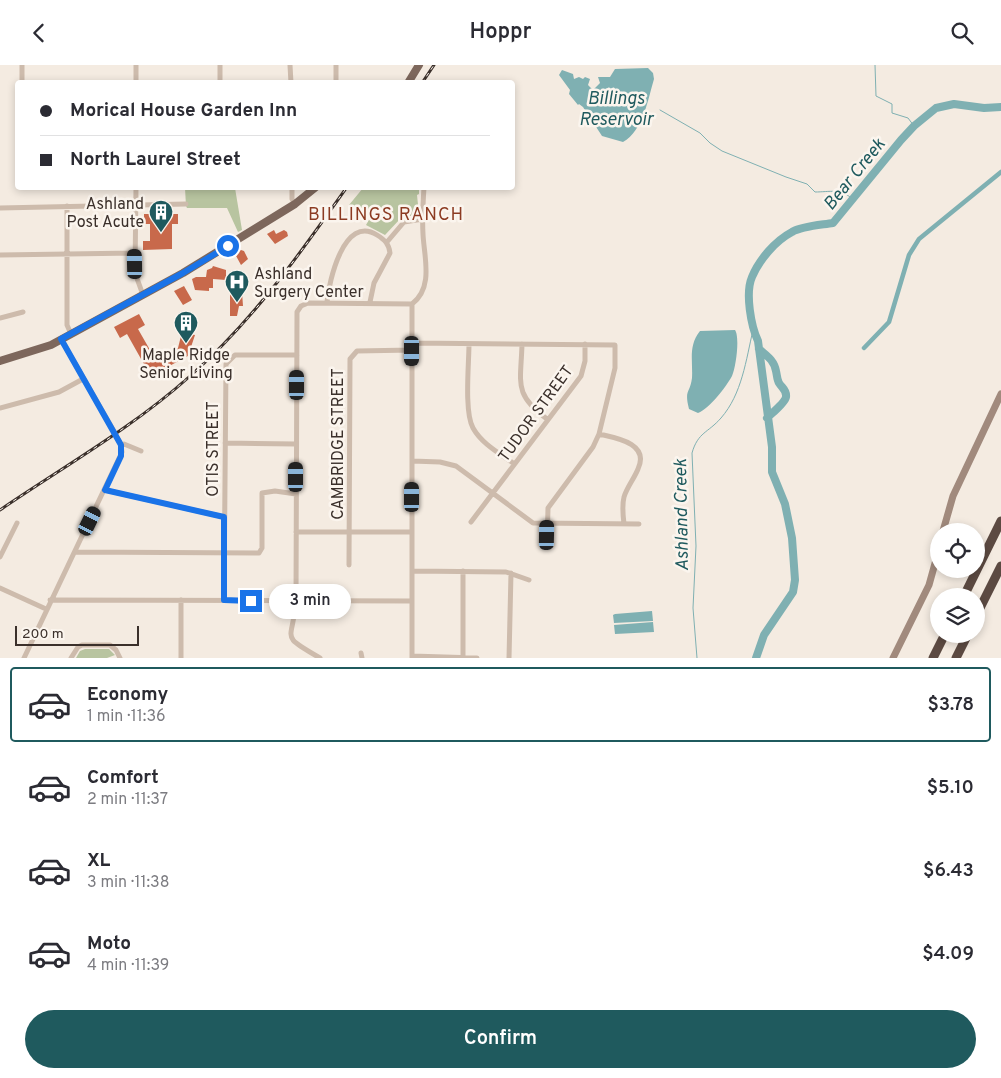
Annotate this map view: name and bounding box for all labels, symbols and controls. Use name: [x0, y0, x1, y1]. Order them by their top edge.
icon: back: [25, 19, 53, 47]
text: Hoppr: [470, 19, 531, 46]
icon: search: [948, 19, 976, 47]
water label: Billings Reservoir: [579, 88, 655, 132]
text: Morical House Garden Inn: [70, 99, 297, 123]
water label: Bear Creek: [819, 134, 892, 216]
text: North Laurel Street: [70, 148, 241, 172]
place label: Ashland Post Acute: [67, 195, 144, 233]
building icon: Ashland Post Acute: [148, 199, 174, 233]
district label: BILLINGS RANCH: [308, 204, 464, 227]
route start: [217, 235, 239, 257]
car: [127, 249, 142, 279]
place label: Ashland Surgery Center: [254, 265, 364, 303]
hospital icon: Ashland Surgery Center: [224, 269, 250, 303]
building icon: Maple Ridge Senior Living: [173, 310, 199, 344]
car: [404, 336, 419, 366]
place label: Maple Ridge Senior Living: [139, 346, 233, 384]
street label: TUDOR STREET: [495, 362, 578, 467]
street label: CAMBRIDGE STREET: [329, 368, 349, 520]
car: [289, 370, 304, 400]
street label: OTIS STREET: [204, 401, 224, 497]
water label: Ashland Creek: [670, 458, 695, 571]
car: [288, 462, 303, 492]
car: [404, 482, 419, 512]
car: [76, 504, 103, 538]
car: [539, 520, 554, 550]
map controls: [930, 523, 985, 643]
button: locate: [930, 523, 985, 578]
callout: 3 min: [268, 583, 351, 619]
button: layers: [930, 588, 985, 643]
route end: [240, 590, 262, 612]
text: 3 min: [289, 591, 331, 611]
scale bar: [15, 623, 139, 646]
text: 200 m: [22, 626, 64, 643]
icon: car: [27, 682, 72, 727]
text: Economy: [87, 683, 168, 707]
text: $3.78: [927, 693, 974, 717]
text: 1 min · 11:36: [87, 707, 166, 727]
icon: car: [27, 765, 72, 810]
text: Comfort: [87, 766, 159, 790]
text: $5.10: [927, 776, 974, 800]
text: 2 min · 11:37: [87, 790, 168, 810]
icon: car: [27, 848, 72, 893]
text: XL: [87, 849, 110, 873]
text: $6.43: [923, 859, 974, 883]
text: 3 min · 11:38: [87, 873, 169, 893]
icon: car: [27, 931, 72, 976]
text: Moto: [87, 932, 131, 956]
text: $4.09: [922, 942, 974, 966]
text: 4 min · 11:39: [87, 956, 169, 976]
button: Confirm: [25, 1010, 976, 1068]

